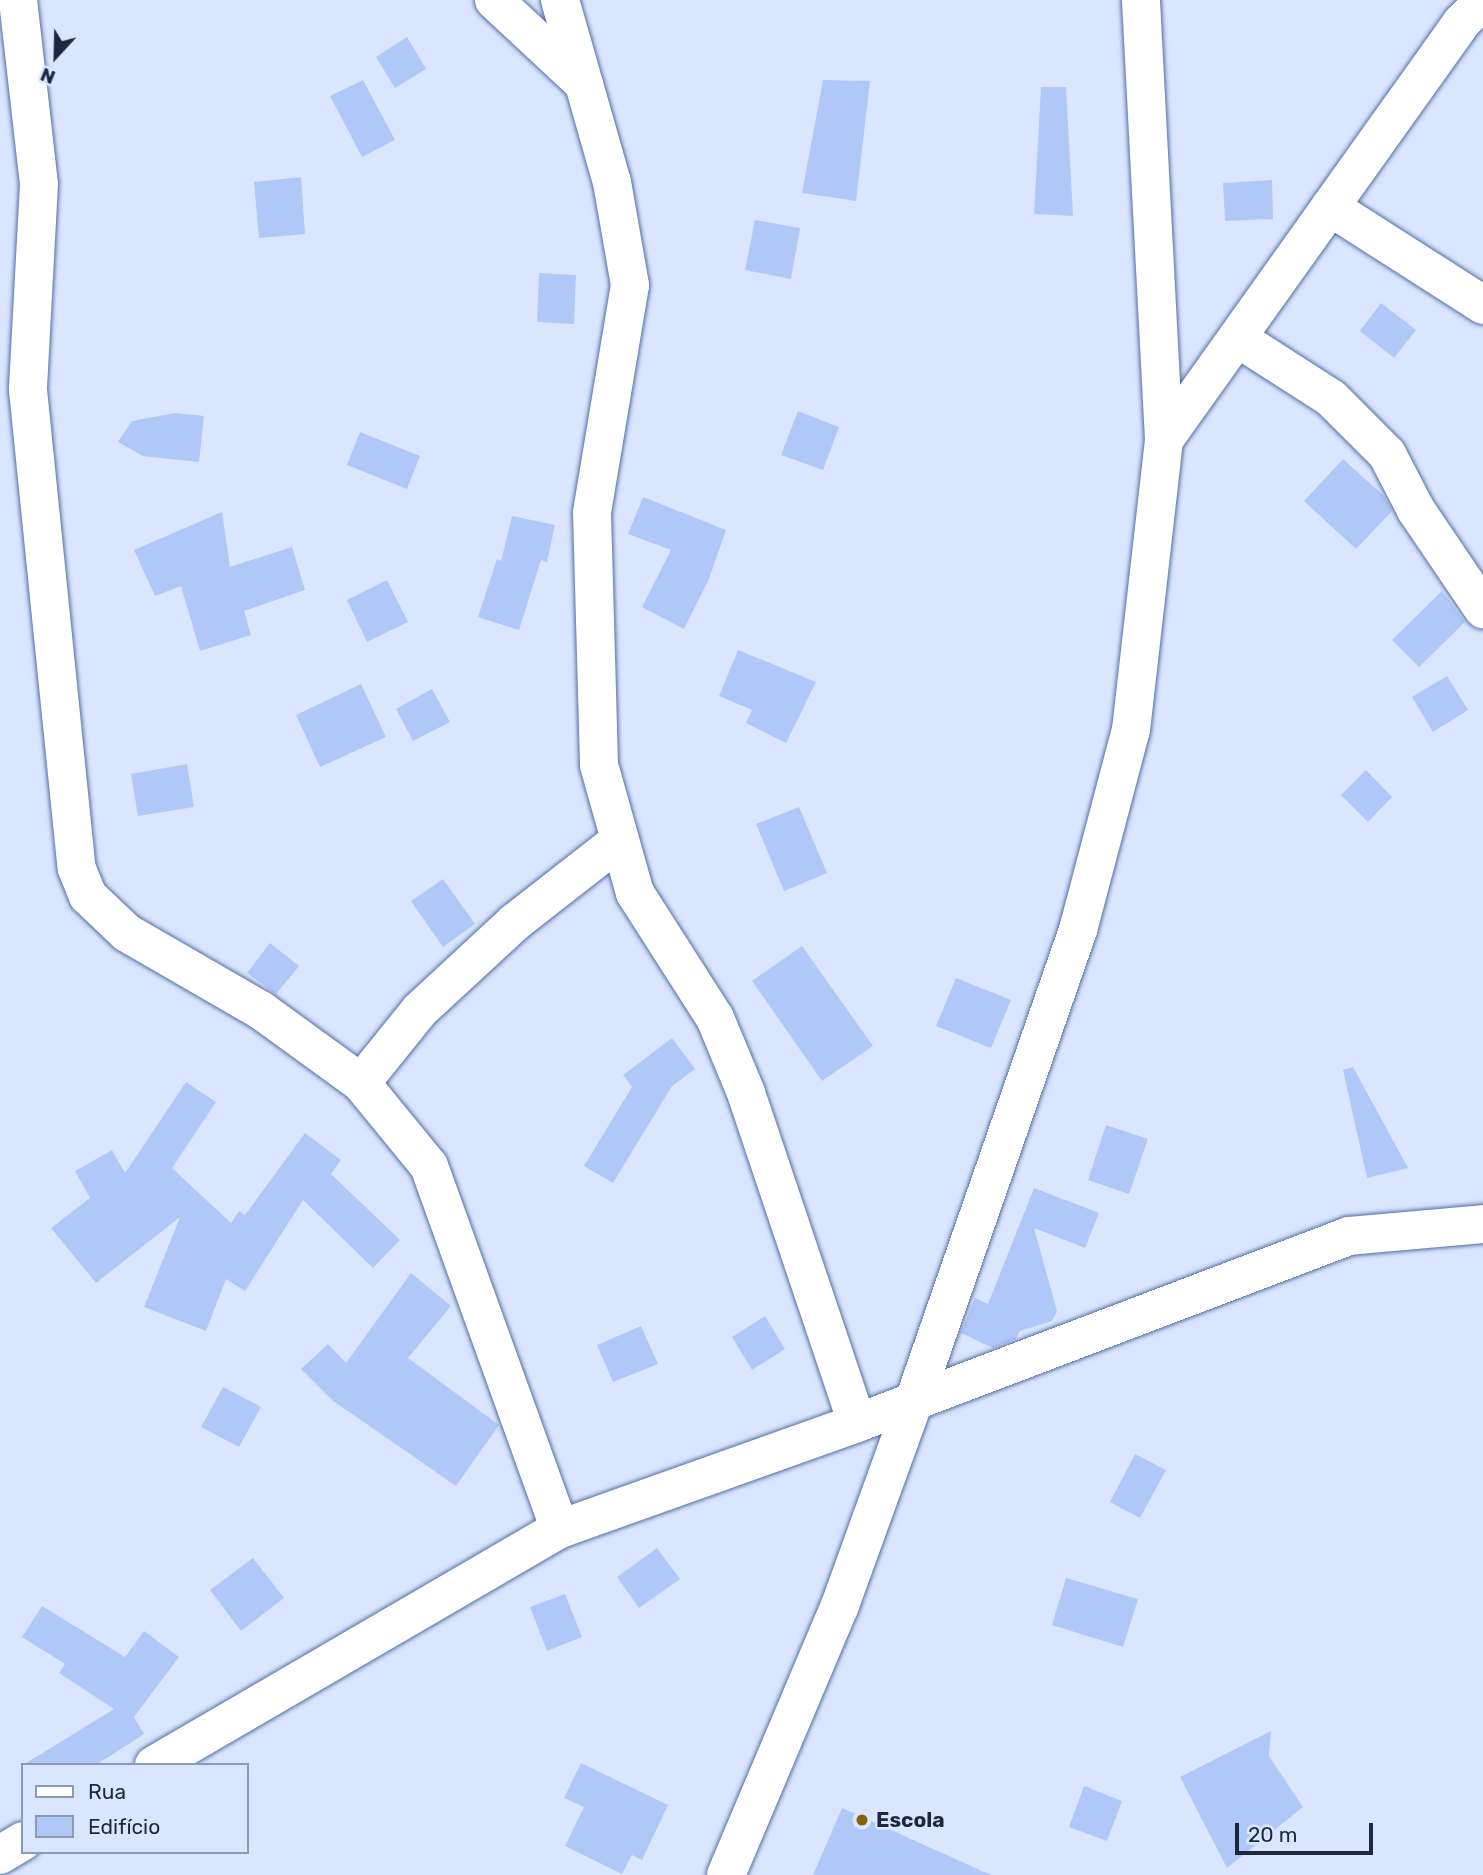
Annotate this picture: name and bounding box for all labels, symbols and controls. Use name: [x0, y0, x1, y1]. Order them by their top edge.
north arrow: [21, 21, 91, 91]
text: N: [37, 63, 59, 89]
legend: [21, 1763, 248, 1854]
text: Rua: [88, 1779, 126, 1804]
place label: Escola: [876, 1807, 945, 1833]
scale bar: [1238, 1808, 1376, 1852]
marker: Escola: [854, 1812, 870, 1828]
text: Edifício: [88, 1814, 160, 1839]
text: 20 m: [1248, 1822, 1297, 1847]

